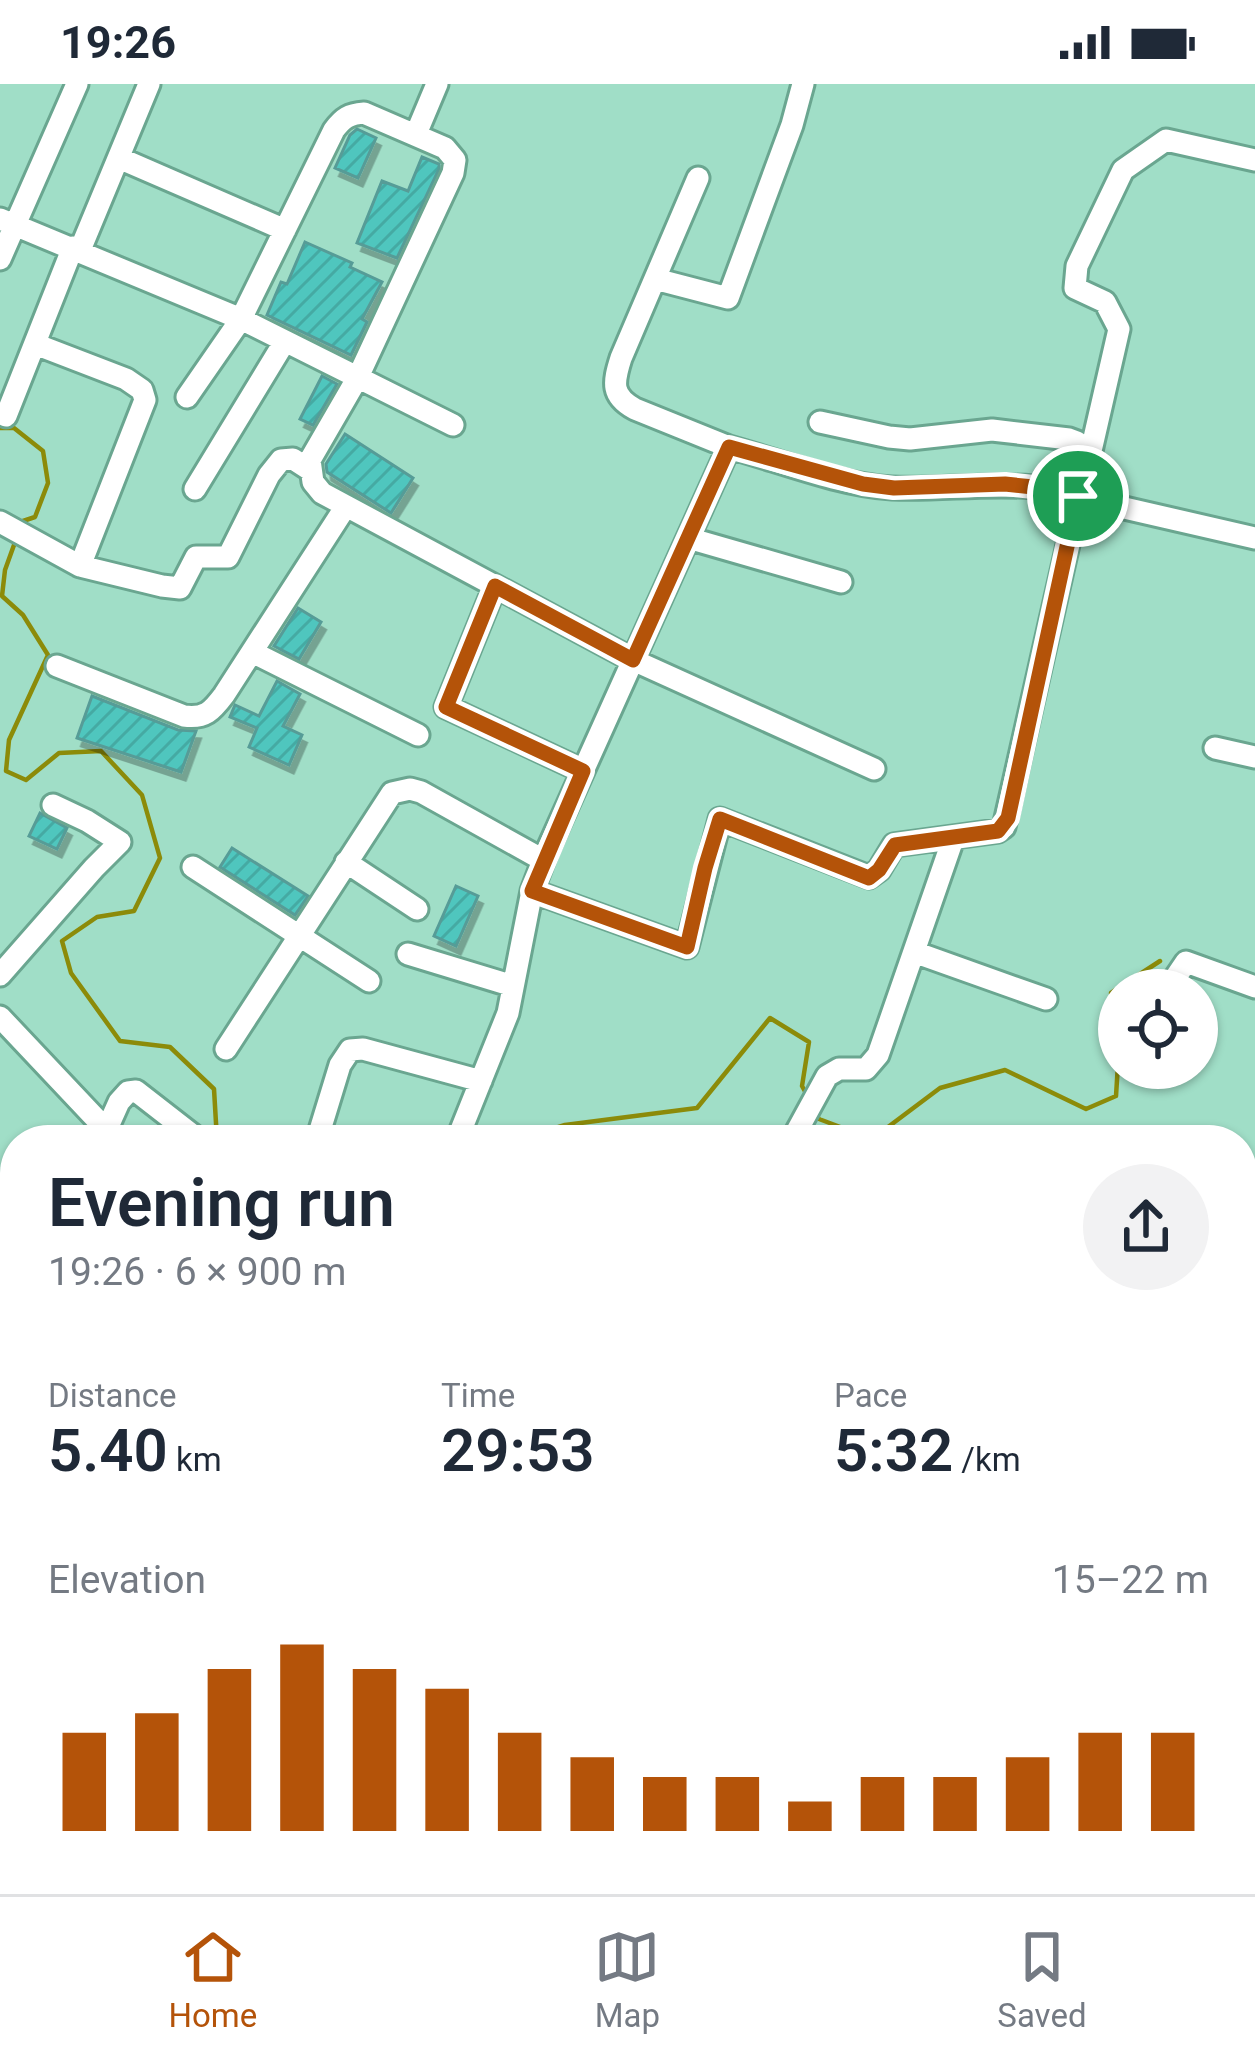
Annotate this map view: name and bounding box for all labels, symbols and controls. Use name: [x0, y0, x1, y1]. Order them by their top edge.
text: 19:26: [60, 16, 176, 69]
pin: [1027, 445, 1129, 547]
icon: arrive: [1045, 463, 1111, 529]
map controls: [1098, 969, 1218, 1089]
button: locate: [1098, 969, 1218, 1089]
button: share: [1083, 1164, 1209, 1290]
text: Evening run: [48, 1165, 395, 1242]
text: 19:26 · 6 × 900 m: [48, 1249, 346, 1295]
text: Distance: [48, 1376, 176, 1415]
text: Time: [441, 1376, 515, 1415]
text: Pace: [834, 1376, 907, 1415]
text: 5.40: [48, 1415, 168, 1486]
text: 29:53: [441, 1415, 594, 1486]
text: 5:32: [834, 1415, 953, 1486]
text: km: [168, 1440, 222, 1479]
text: /km: [953, 1440, 1021, 1479]
text: Elevation: [48, 1557, 206, 1603]
text: 15–22 m: [1052, 1557, 1209, 1603]
tab: Home: [169, 1924, 257, 2035]
tab: Map: [594, 1924, 660, 2035]
tab: Saved: [997, 1924, 1087, 2035]

